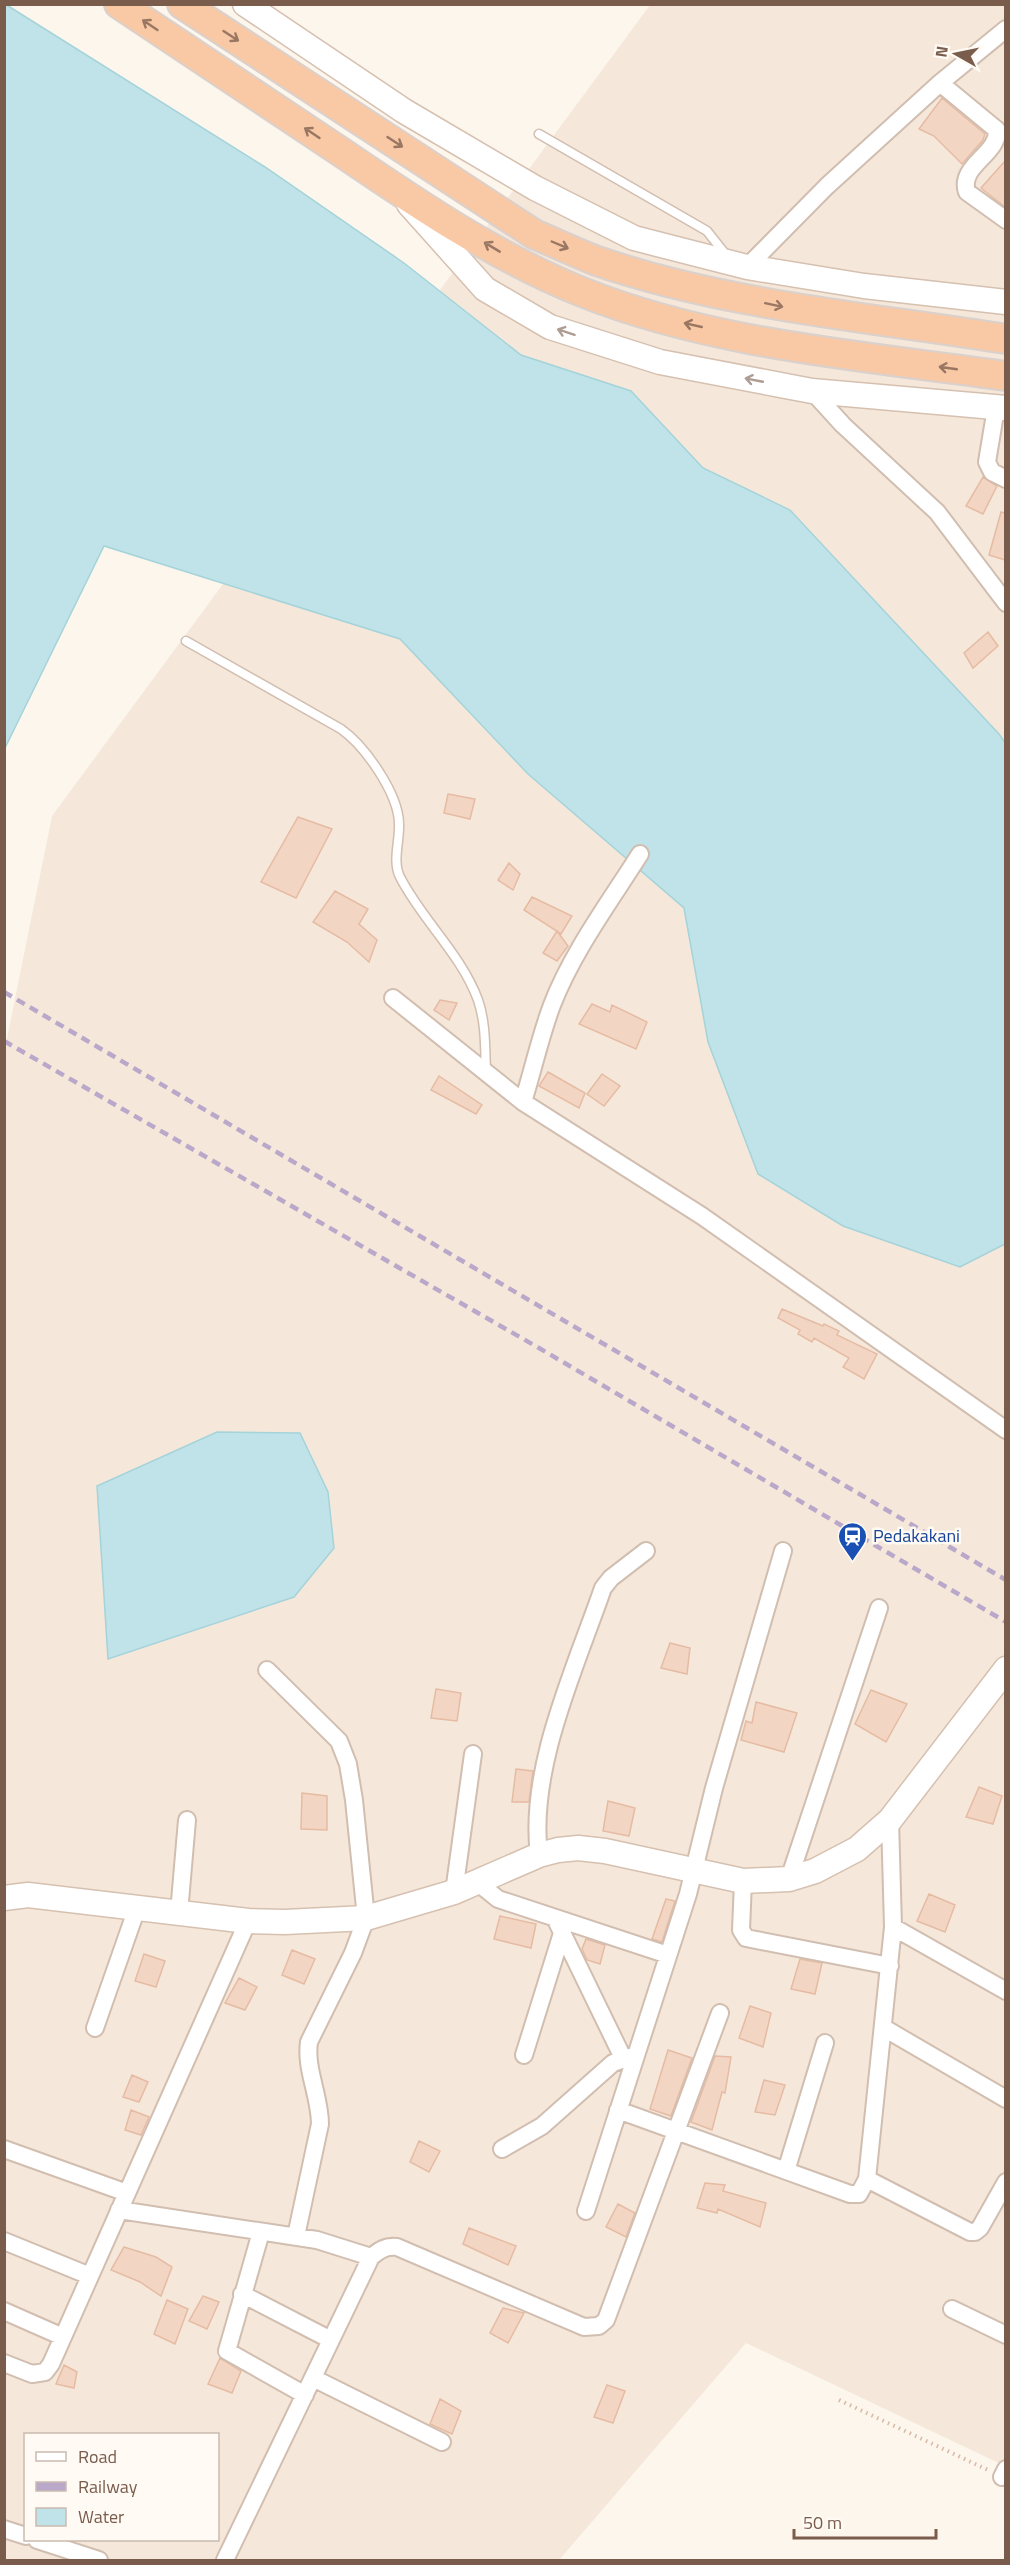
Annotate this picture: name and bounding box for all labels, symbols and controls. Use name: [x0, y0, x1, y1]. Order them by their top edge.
one-way arrow: [142, 19, 158, 31]
north arrow: [926, 24, 986, 84]
one-way arrow: [223, 30, 240, 43]
text: N: [928, 44, 954, 59]
one-way arrow: [304, 127, 321, 139]
one-way arrow: [386, 137, 403, 149]
one-way arrow: [551, 240, 569, 251]
one-way arrow: [484, 241, 501, 253]
one-way arrow: [765, 299, 784, 311]
one-way arrow: [684, 319, 703, 331]
one-way arrow: [557, 326, 576, 337]
one-way arrow: [938, 363, 958, 374]
one-way arrow: [745, 374, 764, 385]
station icon: Pedakakani: [836, 1520, 868, 1562]
place label: Pedakakani: [873, 1522, 960, 1549]
legend: [24, 2433, 219, 2541]
text: Road: [78, 2443, 117, 2470]
text: Railway: [78, 2473, 138, 2500]
scale bar: [794, 2502, 936, 2540]
text: Water: [78, 2503, 124, 2530]
text: 50 m: [803, 2509, 842, 2536]

